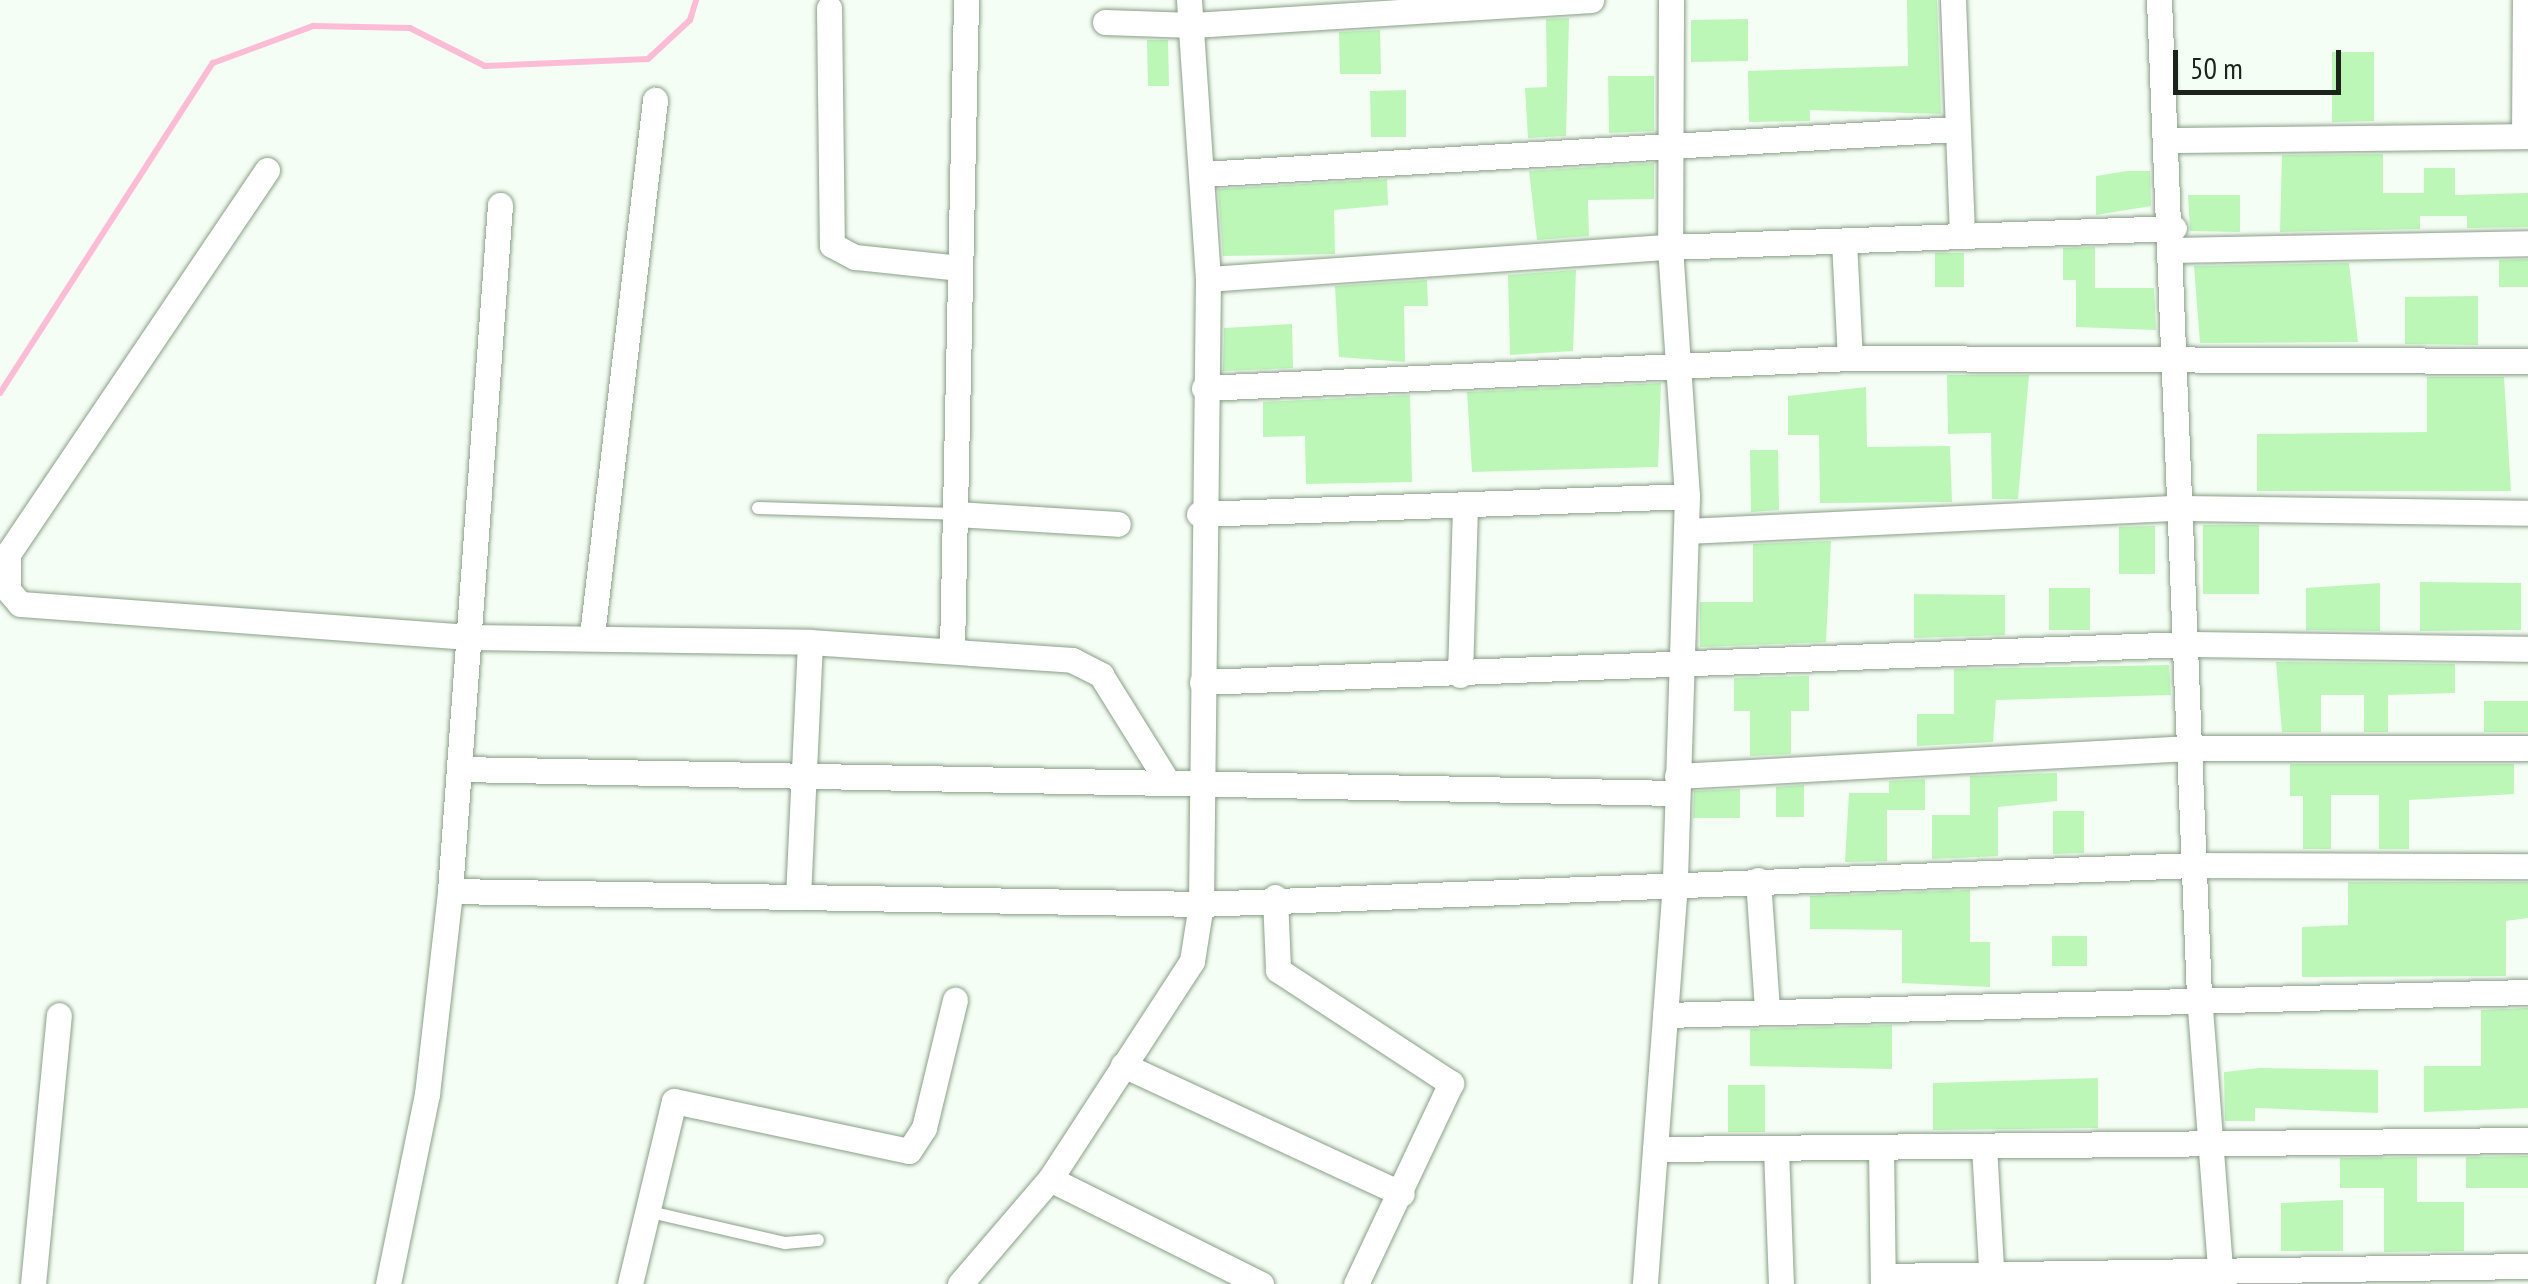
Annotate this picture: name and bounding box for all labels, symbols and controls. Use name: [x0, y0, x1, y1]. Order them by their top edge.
scale bar: [2178, 30, 2346, 92]
text: 50 m: [2190, 48, 2243, 87]

